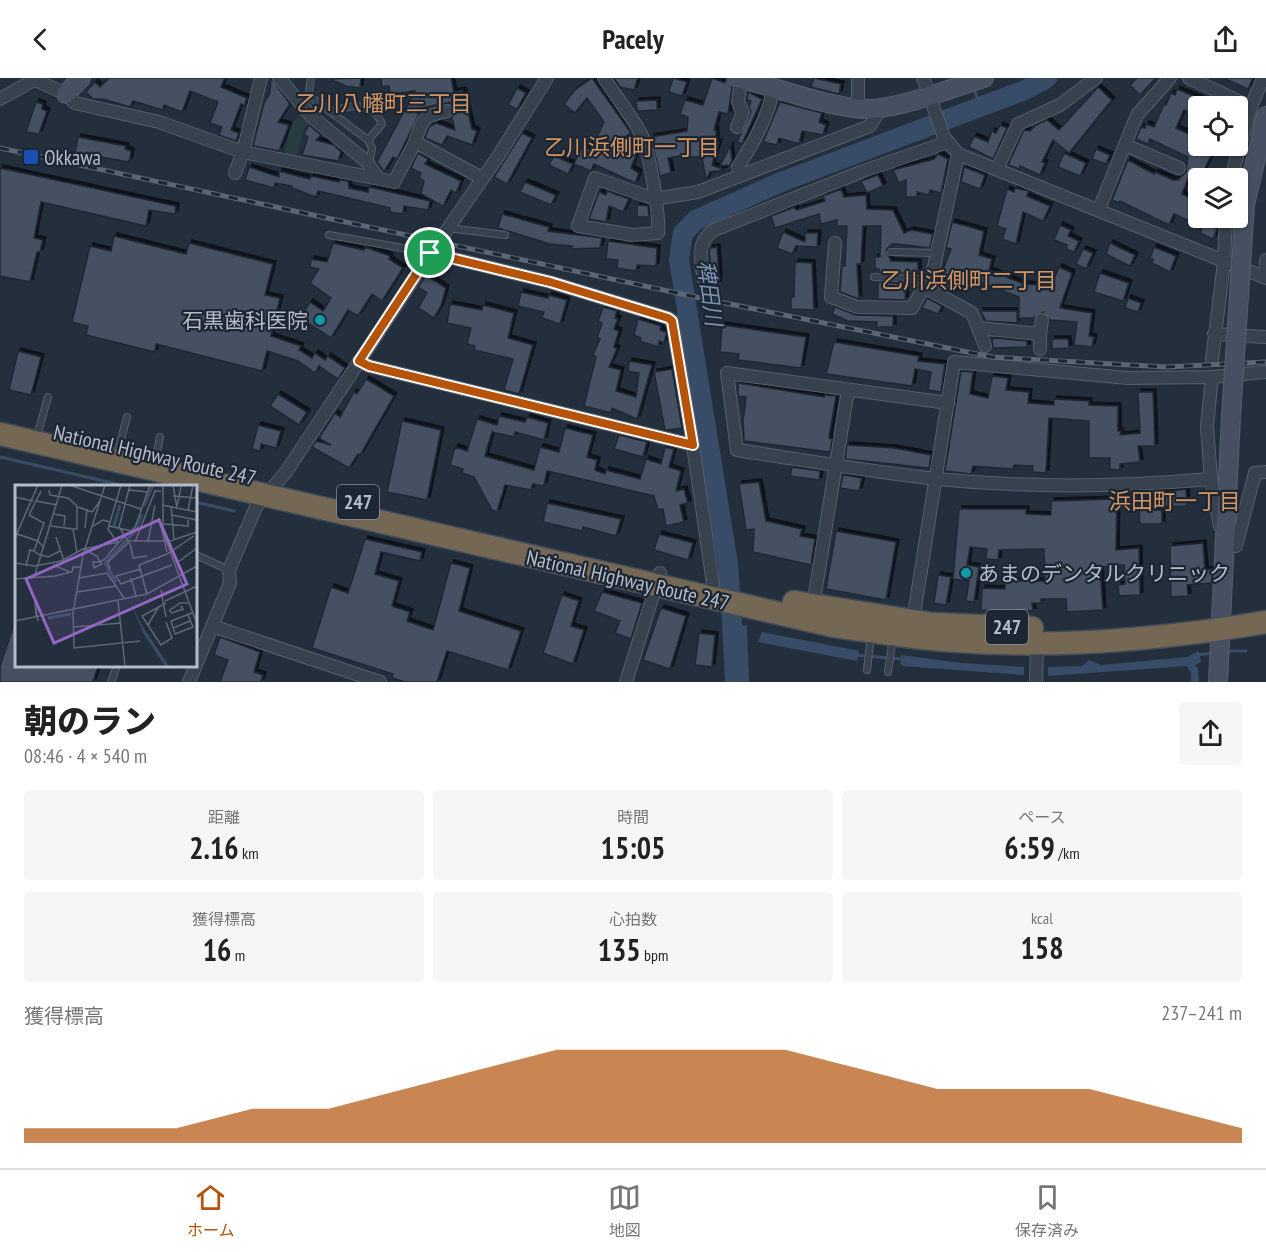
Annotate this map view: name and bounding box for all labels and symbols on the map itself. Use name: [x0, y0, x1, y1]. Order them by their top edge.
district label: 乙川八幡町三丁目: [296, 89, 472, 117]
district label: 乙川浜側町一丁目: [544, 133, 720, 161]
place label: Okkawa: [44, 144, 101, 171]
marker: Okkawa: [22, 148, 40, 166]
pin: [404, 227, 455, 278]
water label: 稗田川: [692, 258, 729, 330]
district label: 乙川浜側町二丁目: [881, 266, 1057, 294]
place label: 石黒歯科医院: [182, 307, 308, 334]
marker: 石黒歯科医院: [313, 313, 327, 327]
street label: National Highway Route 247: [51, 419, 259, 491]
inset map: [15, 485, 196, 667]
road number: 247: [337, 485, 379, 519]
district label: 浜田町一丁目: [1109, 487, 1241, 515]
street label: National Highway Route 247: [524, 544, 732, 616]
place label: あまのデンタルクリニック: [978, 560, 1230, 587]
marker: あまのデンタルクリニック: [959, 566, 973, 580]
road number: 247: [986, 610, 1028, 644]

